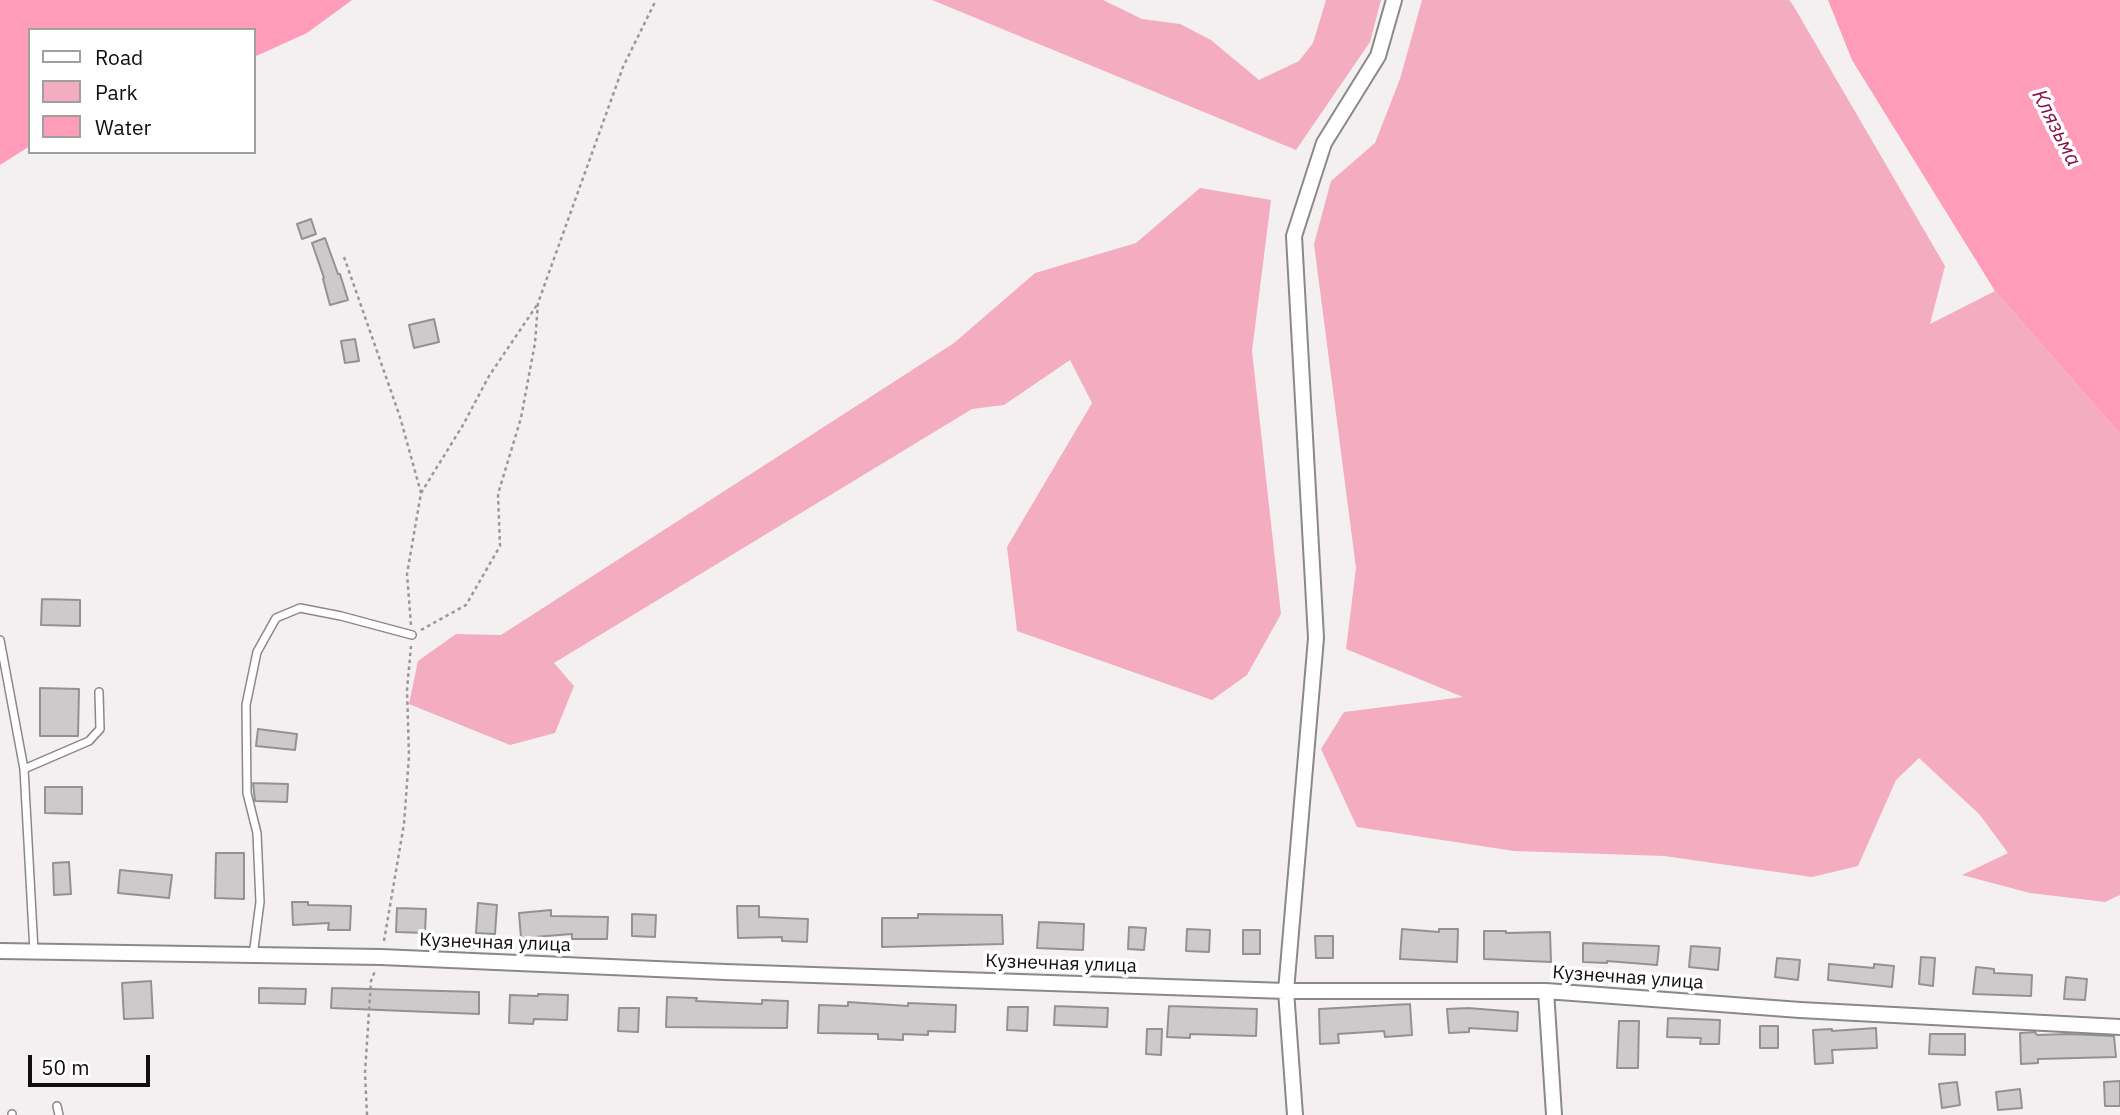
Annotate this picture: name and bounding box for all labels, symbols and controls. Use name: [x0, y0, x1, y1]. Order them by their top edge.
legend: [28, 28, 256, 154]
text: Road: [95, 43, 143, 71]
text: Park: [95, 78, 138, 106]
water label: Клязьма: [2026, 85, 2086, 171]
text: Water: [95, 113, 151, 141]
street label: Кузнечная улица: [419, 929, 571, 957]
street label: Кузнечная улица: [985, 950, 1137, 978]
street label: Кузнечная улица: [1552, 961, 1704, 995]
scale bar: [32, 1042, 154, 1086]
text: 50 m: [41, 1053, 90, 1081]

